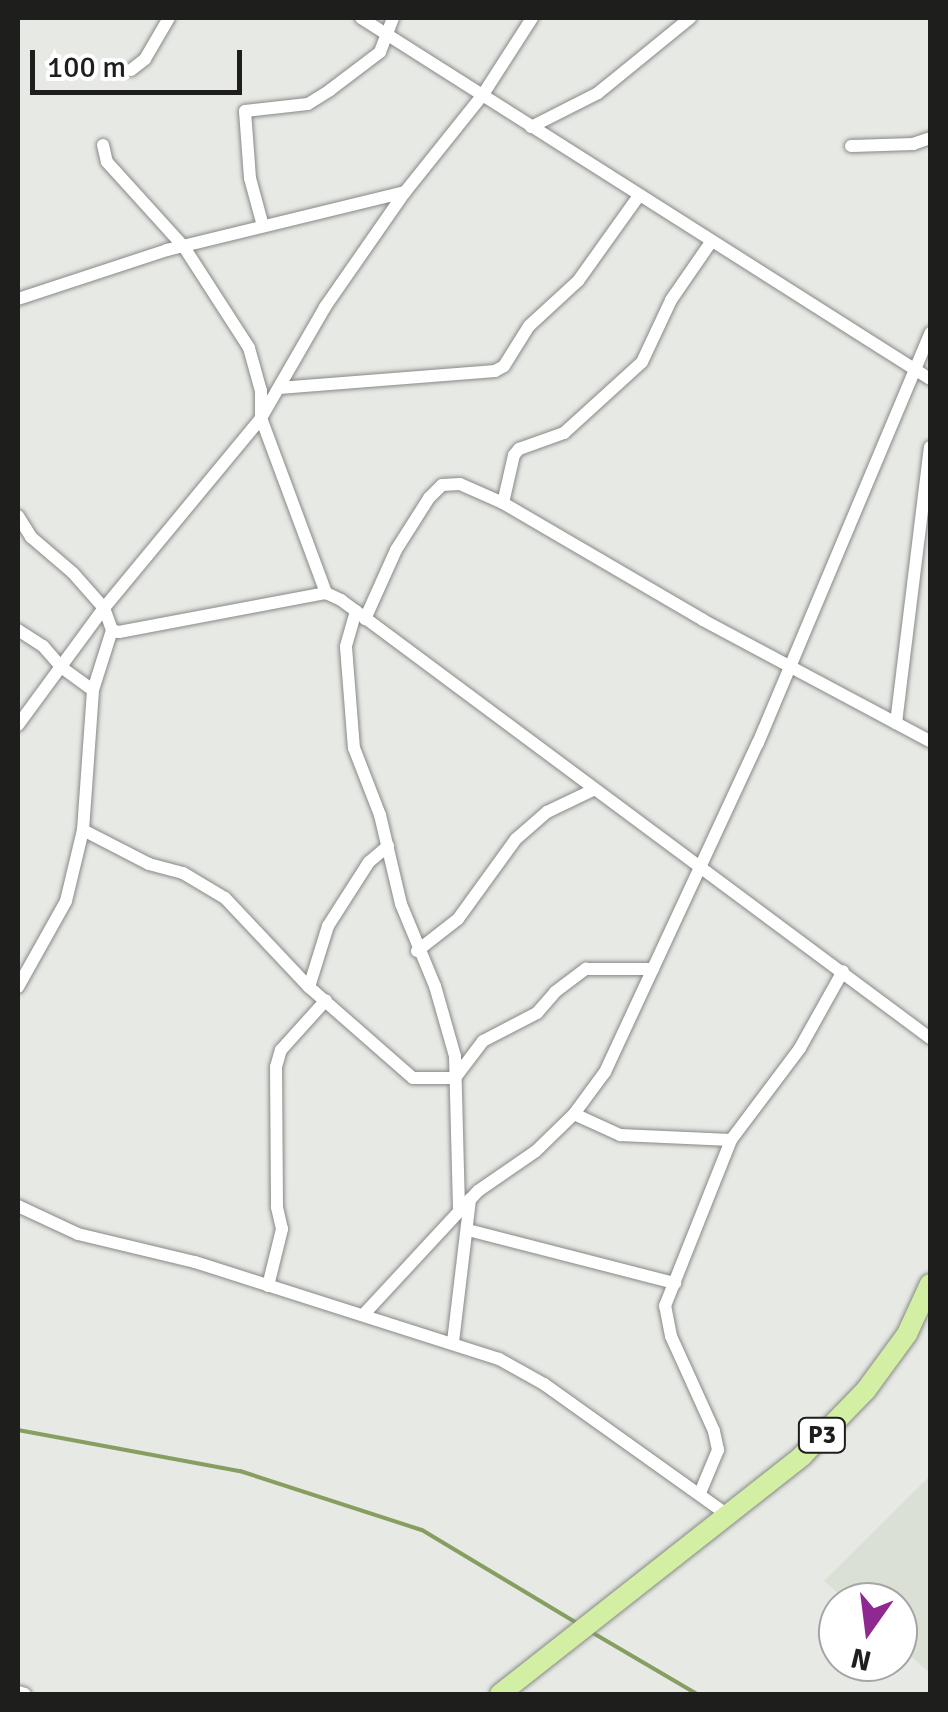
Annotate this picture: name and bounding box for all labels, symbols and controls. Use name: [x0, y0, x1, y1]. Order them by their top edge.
scale bar: [35, 30, 248, 92]
text: 100 m: [47, 49, 126, 86]
road number: P3: [797, 1415, 847, 1455]
north arrow: [818, 1582, 918, 1682]
text: N: [848, 1640, 875, 1678]

